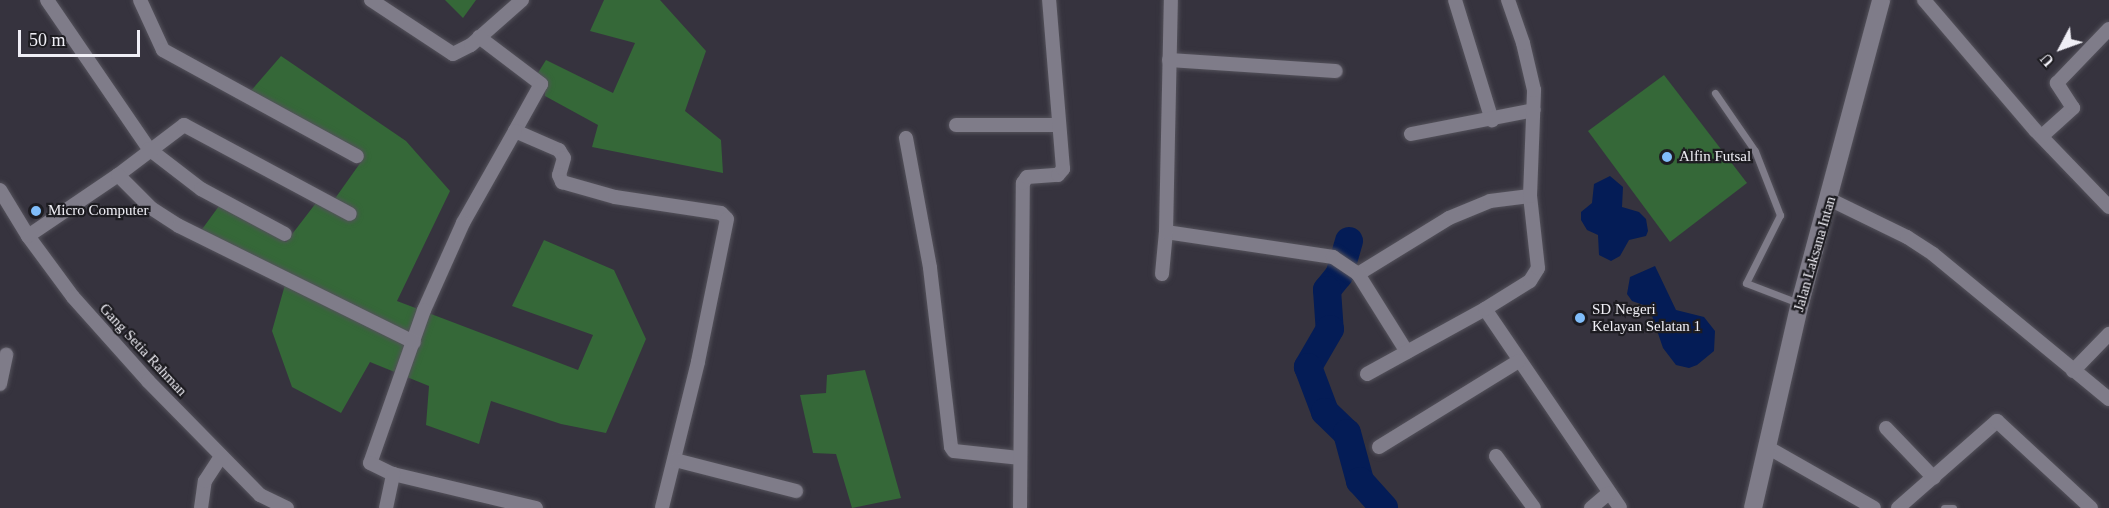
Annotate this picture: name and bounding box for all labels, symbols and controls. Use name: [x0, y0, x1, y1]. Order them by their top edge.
scale bar: [21, 18, 142, 56]
north arrow: [2031, 18, 2091, 78]
text: 50 m: [29, 30, 66, 50]
text: U: [2037, 50, 2057, 70]
place label: Alfin Futsal: [1679, 148, 1751, 166]
marker: Alfin Futsal: [1660, 150, 1674, 164]
street label: Jalan Laksana Intan: [1790, 194, 1840, 314]
place label: Micro Computer: [48, 202, 148, 220]
marker: Micro Computer: [29, 204, 43, 218]
street label: Gang Setia Rahman: [96, 300, 190, 400]
place label: SD Negeri Kelayan Selatan 1: [1592, 300, 1701, 335]
marker: SD Negeri Kelayan Selatan 1: [1573, 311, 1587, 325]

